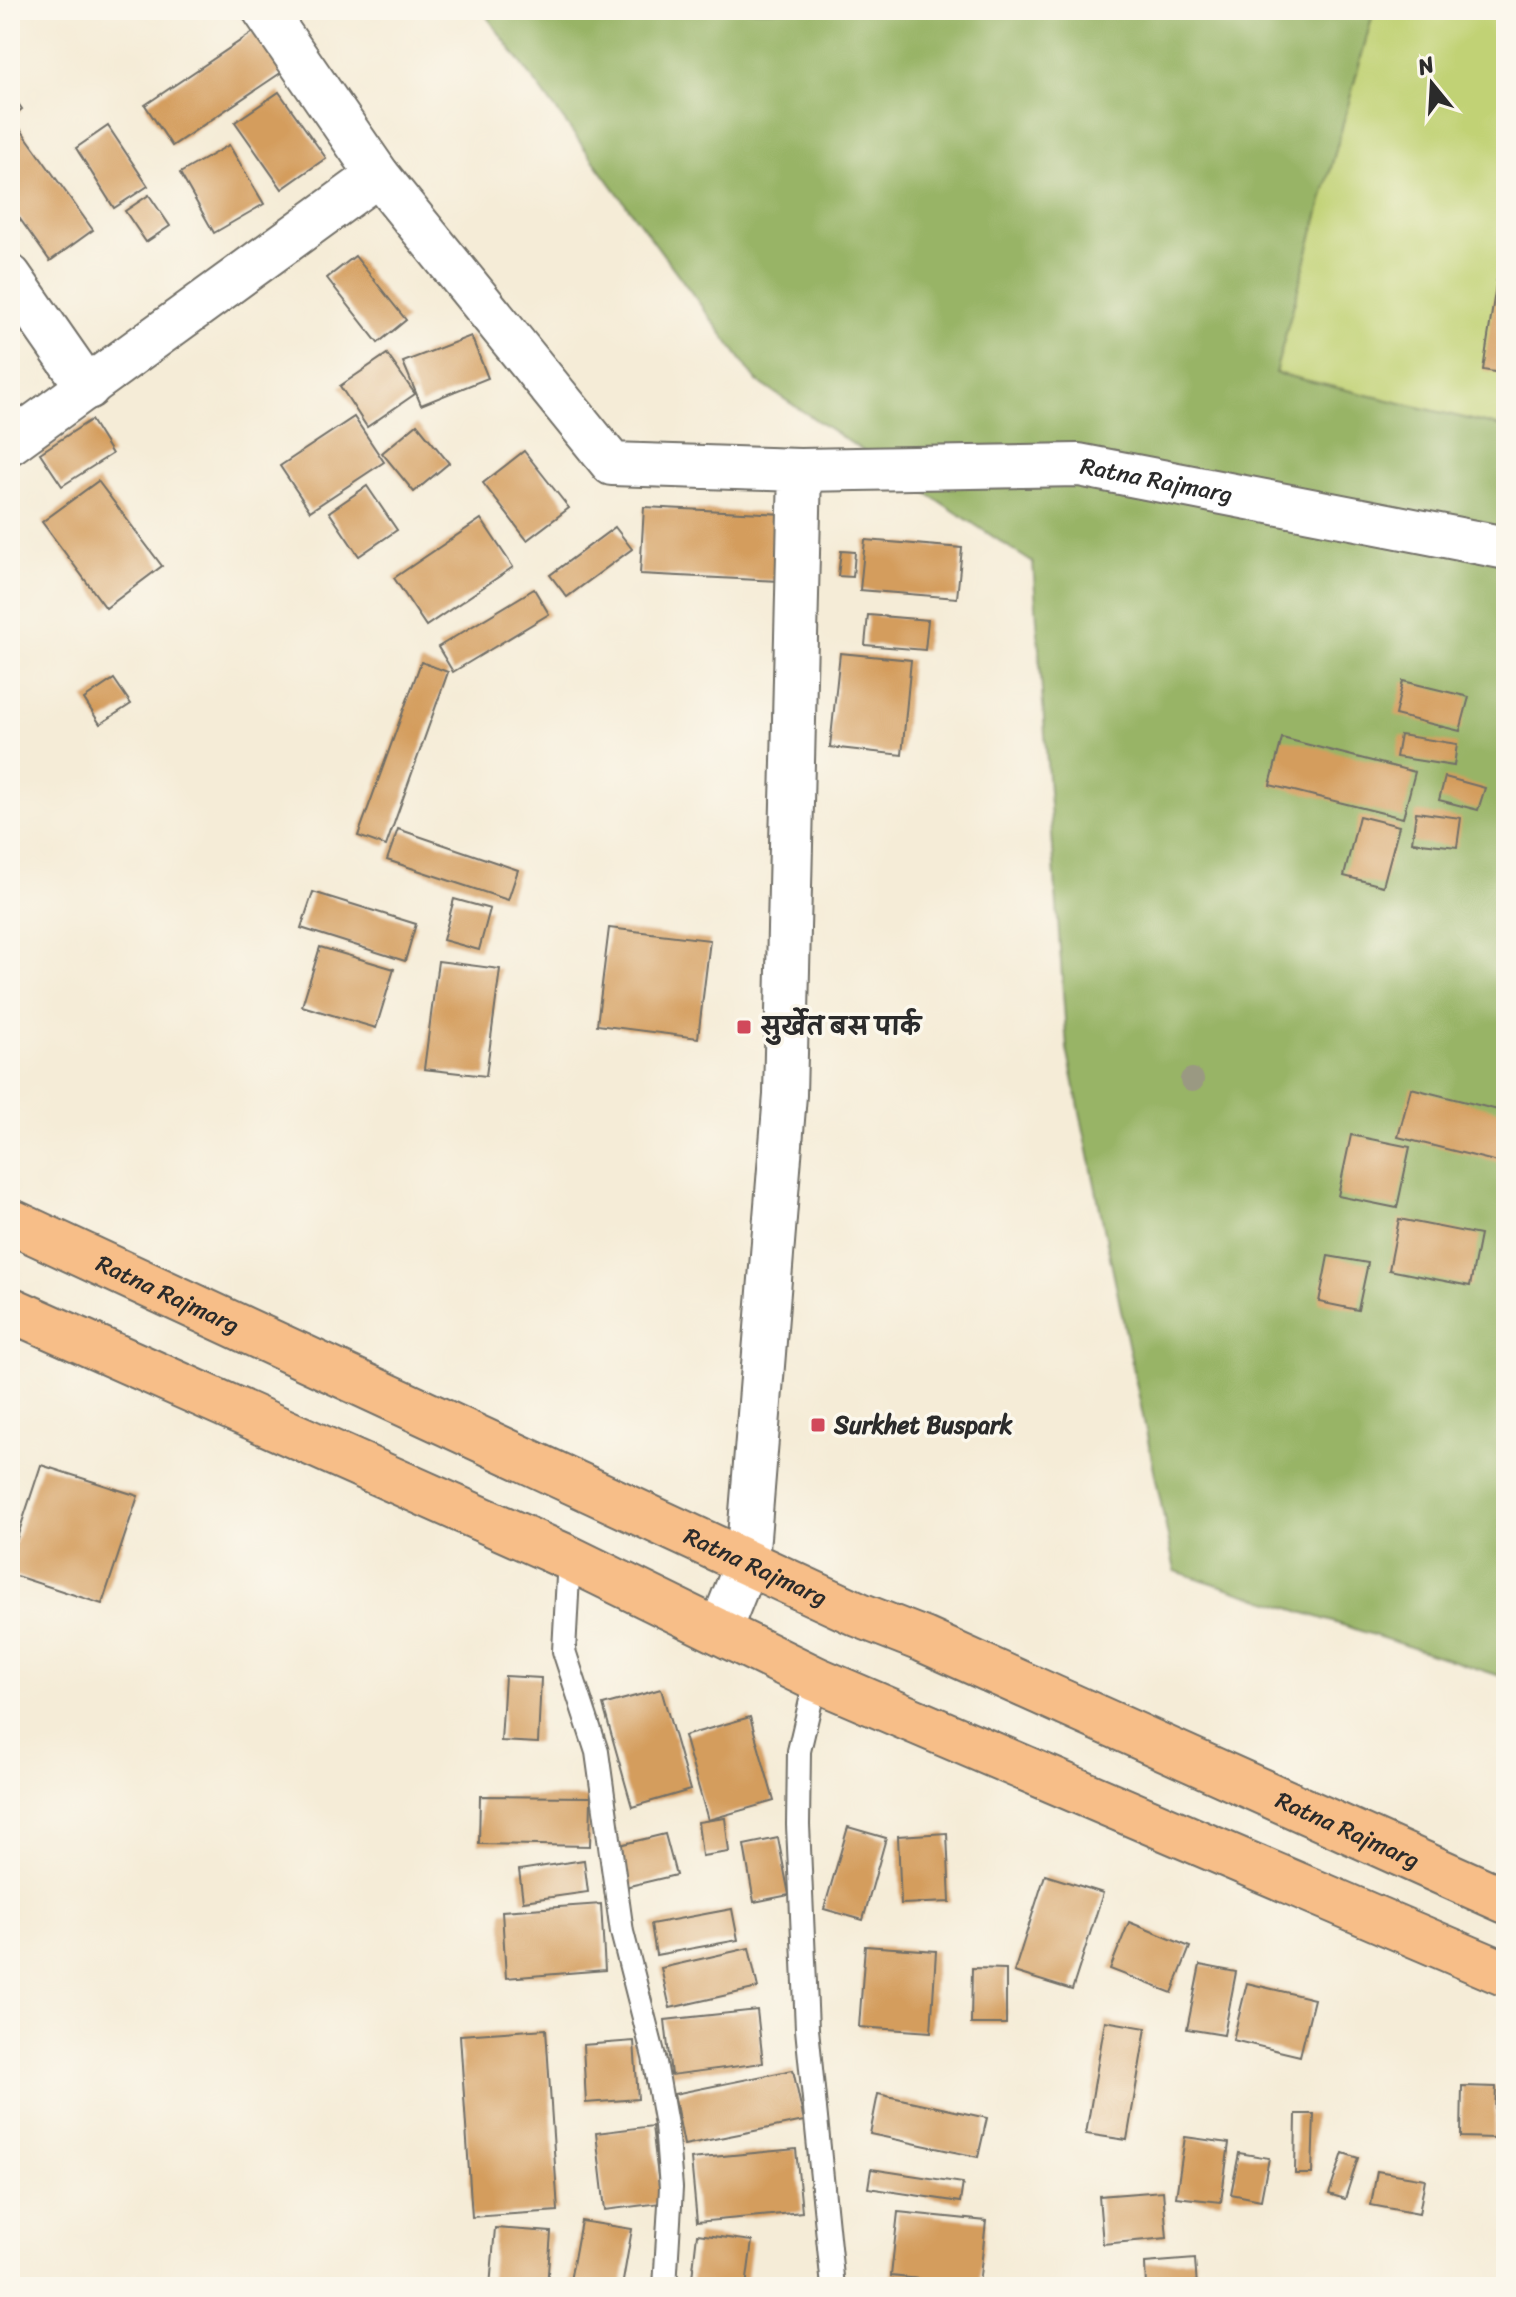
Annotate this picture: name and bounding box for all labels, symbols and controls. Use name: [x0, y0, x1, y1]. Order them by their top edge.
north arrow: [1392, 44, 1472, 124]
text: N: [1412, 44, 1440, 87]
street label: Ratna Rajmarg: [1077, 445, 1236, 515]
place label: सुर्खेत बस पार्क: [760, 1006, 923, 1048]
marker: सुर्खेत बस पार्क: [735, 1018, 753, 1036]
street label: Ratna Rajmarg: [89, 1243, 247, 1346]
place label: Surkhet Buspark: [833, 1404, 1013, 1446]
marker: Surkhet Buspark: [809, 1416, 827, 1434]
street label: Ratna Rajmarg: [677, 1515, 835, 1618]
street label: Ratna Rajmarg: [1269, 1779, 1427, 1881]

